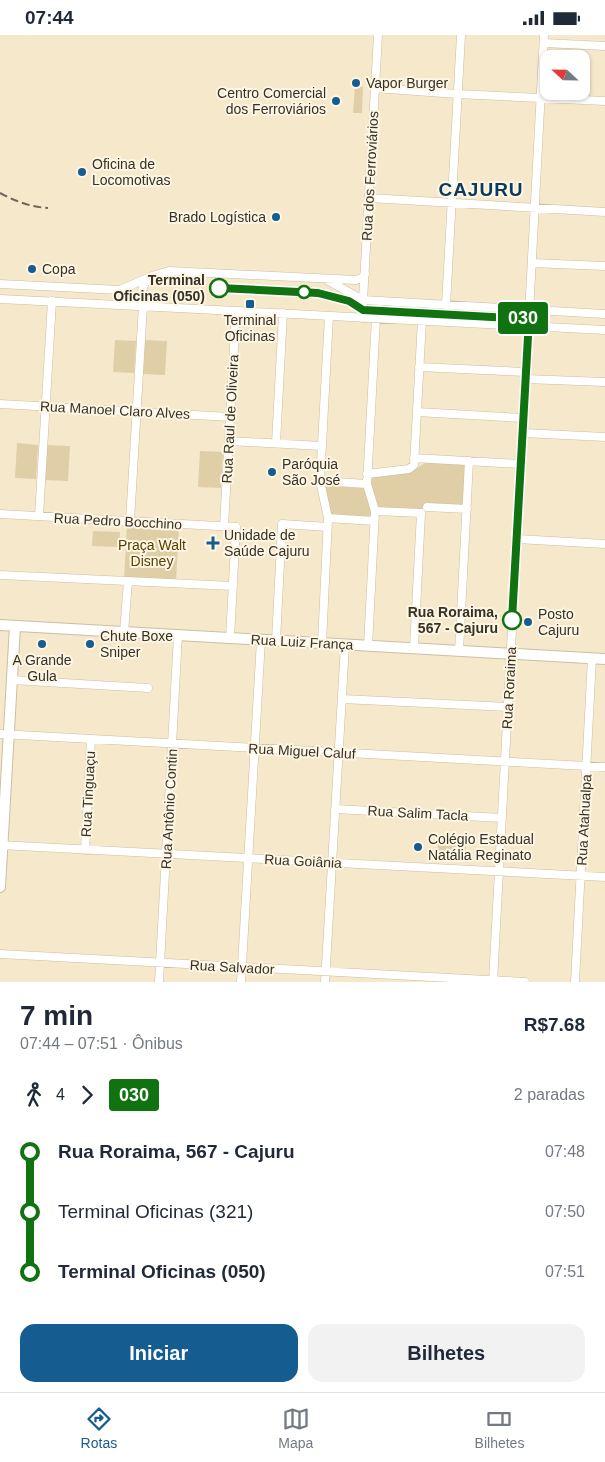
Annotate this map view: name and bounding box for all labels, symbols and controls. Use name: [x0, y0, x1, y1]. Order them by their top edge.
text: 07:44: [25, 7, 74, 28]
north arrow: [540, 50, 590, 100]
map controls: [540, 50, 590, 100]
place label: Vapor Burger: [366, 75, 449, 91]
marker: Vapor Burger: [350, 77, 362, 89]
place label: Centro Comercial dos Ferroviários: [217, 85, 326, 117]
marker: Centro Comercial dos Ferroviários: [330, 95, 342, 107]
street label: Rua dos Ferroviários: [359, 111, 381, 241]
place label: Oficina de Locomotivas: [92, 156, 171, 188]
marker: Oficina de Locomotivas: [76, 166, 88, 178]
district label: CAJURU: [438, 179, 524, 200]
place label: Brado Logística: [169, 209, 266, 225]
marker: Brado Logística: [270, 211, 282, 223]
place label: Copa: [42, 261, 76, 277]
marker: Copa: [26, 263, 38, 275]
place label: Terminal Oficinas (050): [113, 272, 205, 304]
marker: Terminal Oficinas (050): [209, 278, 229, 298]
unlabelled marker: [297, 285, 311, 299]
marker: Terminal Oficinas: [244, 298, 256, 310]
line badge: 030: [494, 302, 552, 334]
text: 030: [508, 308, 538, 328]
place label: Terminal Oficinas: [224, 312, 276, 344]
street label: Rua Raul de Oliveira: [219, 354, 241, 484]
street label: Rua Manoel Claro Alves: [40, 398, 190, 422]
place label: Paróquia São José: [282, 456, 341, 488]
marker: Paróquia São José: [266, 466, 278, 478]
street label: Rua Pedro Bocchino: [53, 510, 183, 532]
place label: Unidade de Saúde Cajuru: [224, 527, 310, 559]
marker: Unidade de Saúde Cajuru: [206, 536, 220, 550]
park label: Praça Walt Disney: [118, 537, 186, 569]
place label: Rua Roraima, 567 - Cajuru: [408, 604, 498, 636]
place label: Posto Cajuru: [538, 606, 579, 638]
marker: Rua Roraima, 567 - Cajuru: [502, 610, 522, 630]
marker: Posto Cajuru: [522, 616, 534, 628]
place label: Chute Boxe Sniper: [100, 628, 173, 660]
street label: Rua Luiz França: [250, 631, 354, 653]
marker: A Grande Gula: [36, 638, 48, 650]
marker: Chute Boxe Sniper: [84, 638, 96, 650]
street label: Rua Roraima: [499, 646, 519, 730]
place label: A Grande Gula: [12, 652, 72, 684]
street label: Rua Miguel Caluf: [248, 740, 356, 762]
street label: Rua Antônio Contin: [158, 748, 180, 870]
street label: Rua Tinguaçu: [78, 750, 98, 838]
street label: Rua Atahualpa: [574, 774, 594, 866]
street label: Rua Salim Tacla: [367, 802, 469, 824]
place label: Colégio Estadual Natália Reginato: [428, 831, 534, 863]
marker: Colégio Estadual Natália Reginato: [412, 841, 424, 853]
street label: Rua Goiânia: [264, 851, 342, 871]
street label: Rua Salvador: [189, 957, 275, 977]
text: 7 min: [20, 1000, 93, 1031]
text: R$7.68: [524, 1014, 585, 1035]
text: 07:44 – 07:51 · Ônibus: [20, 1035, 183, 1052]
icon: walk: [20, 1081, 48, 1109]
icon: forward: [73, 1081, 101, 1109]
text: 030: [119, 1085, 149, 1105]
text: 4: [56, 1086, 65, 1103]
text: 2 paradas: [514, 1086, 585, 1103]
text: Rua Roraima, 567 - Cajuru: [58, 1141, 295, 1162]
text: 07:48: [545, 1143, 585, 1160]
text: Terminal Oficinas (321): [58, 1201, 253, 1222]
text: 07:50: [545, 1203, 585, 1220]
text: Terminal Oficinas (050): [58, 1261, 266, 1282]
text: 07:51: [545, 1263, 585, 1280]
button: Iniciar: [20, 1324, 298, 1382]
button: Bilhetes: [308, 1324, 585, 1382]
tab: Rotas: [81, 1405, 117, 1451]
tab: Mapa: [278, 1405, 313, 1451]
tab: Bilhetes: [475, 1405, 524, 1451]

